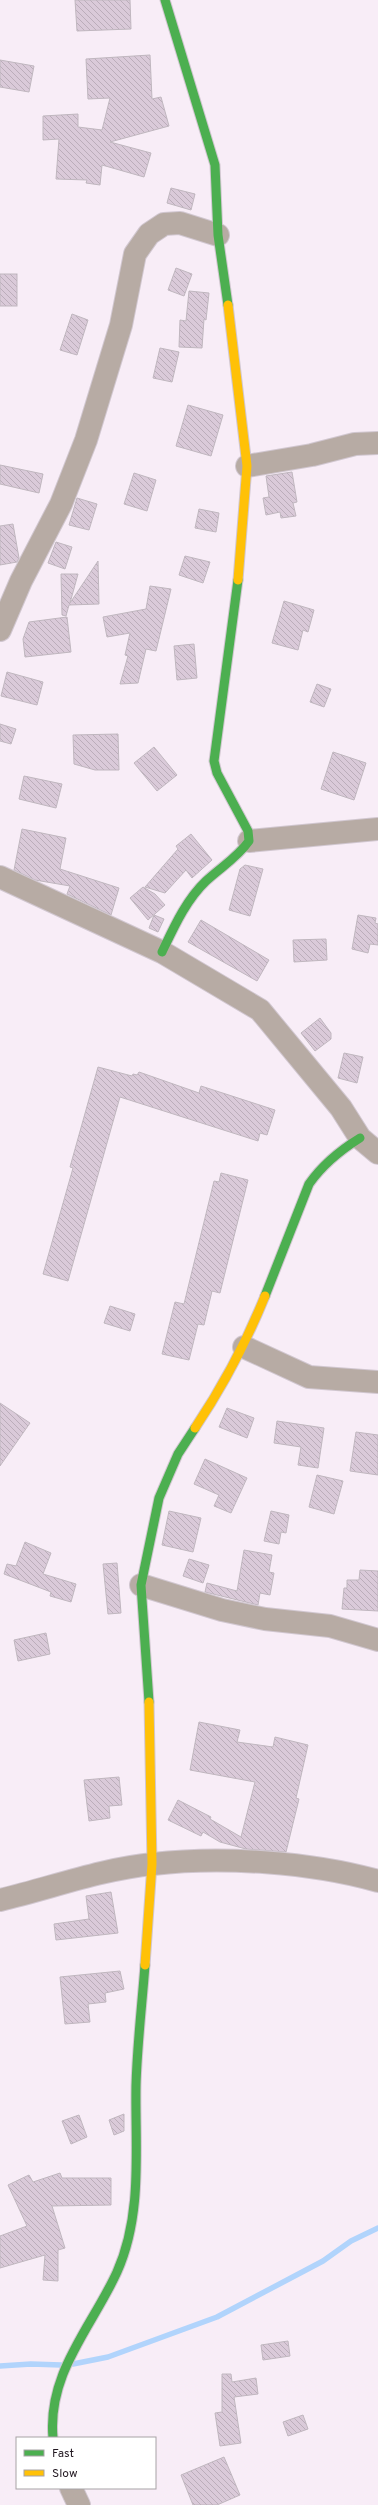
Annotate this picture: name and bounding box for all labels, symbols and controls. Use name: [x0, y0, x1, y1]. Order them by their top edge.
legend: [16, 2437, 156, 2489]
text: Fast: [52, 2446, 74, 2462]
text: Slow: [52, 2466, 78, 2482]

